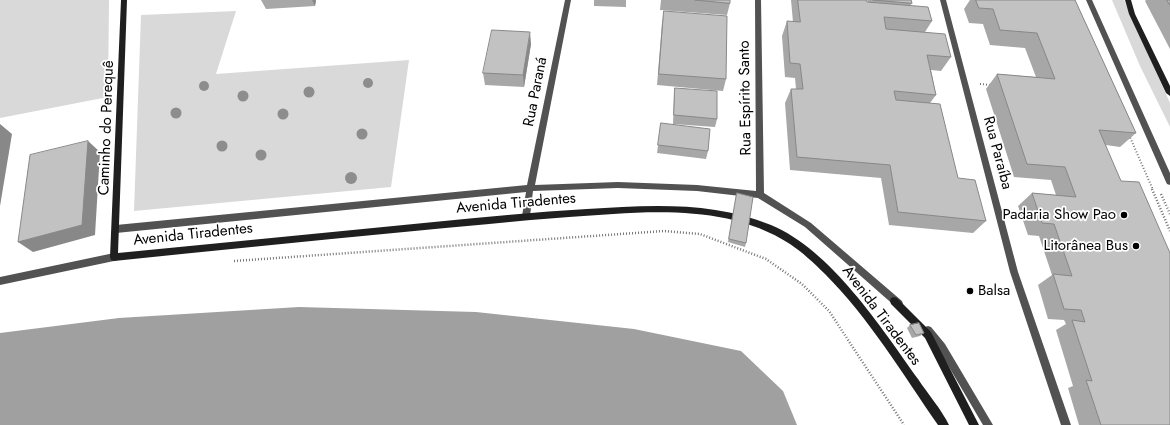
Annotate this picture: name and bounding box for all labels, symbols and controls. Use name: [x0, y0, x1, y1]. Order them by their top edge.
street label: Rua Espírito Santo: [736, 40, 756, 156]
street label: Rua Paraná: [520, 56, 552, 128]
street label: Caminho do Perequê: [96, 60, 118, 196]
street label: Rua Paraíba: [979, 114, 1015, 192]
street label: Avenida Tiradentes: [455, 190, 577, 218]
place label: Padaria Show Pao: [1003, 206, 1116, 224]
marker: Padaria Show Pao: [1119, 210, 1129, 220]
street label: Avenida Tiradentes: [132, 220, 254, 250]
place label: Litorânea Bus: [1044, 237, 1128, 255]
marker: Litorânea Bus: [1131, 241, 1141, 251]
street label: Avenida Tiradentes: [838, 263, 924, 369]
place label: Balsa: [978, 282, 1010, 300]
marker: Balsa: [965, 286, 975, 296]

